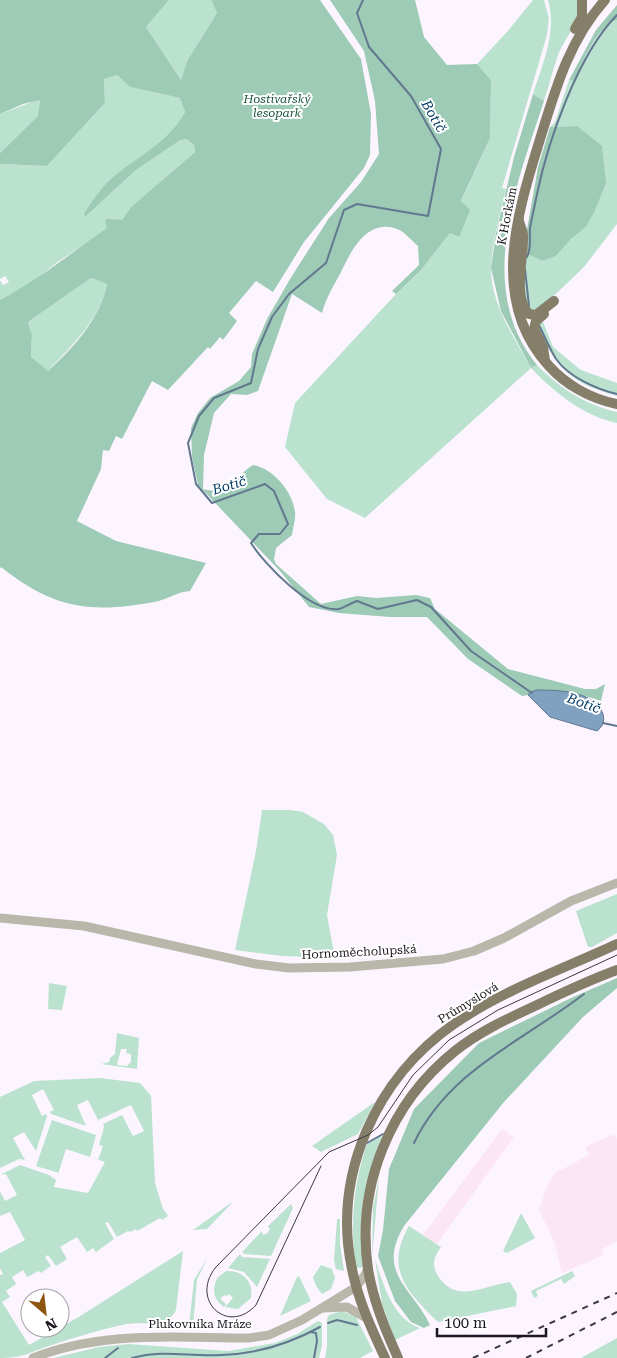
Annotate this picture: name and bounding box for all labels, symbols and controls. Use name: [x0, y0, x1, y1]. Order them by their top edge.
park label: Hostivařský lesopark: [242, 92, 311, 120]
water label: Botič: [418, 96, 450, 136]
street label: K Horkám: [495, 186, 519, 246]
water label: Botič: [209, 472, 248, 498]
water label: Botič: [564, 689, 604, 717]
street label: Hornoměcholupská: [301, 942, 417, 962]
street label: Průmyslová: [435, 979, 501, 1026]
north arrow: [20, 1288, 70, 1338]
scale bar: [437, 1306, 546, 1338]
text: 100 m: [444, 1314, 487, 1332]
text: N: [42, 1315, 60, 1334]
street label: Plukovníka Mráze: [148, 1317, 252, 1331]

